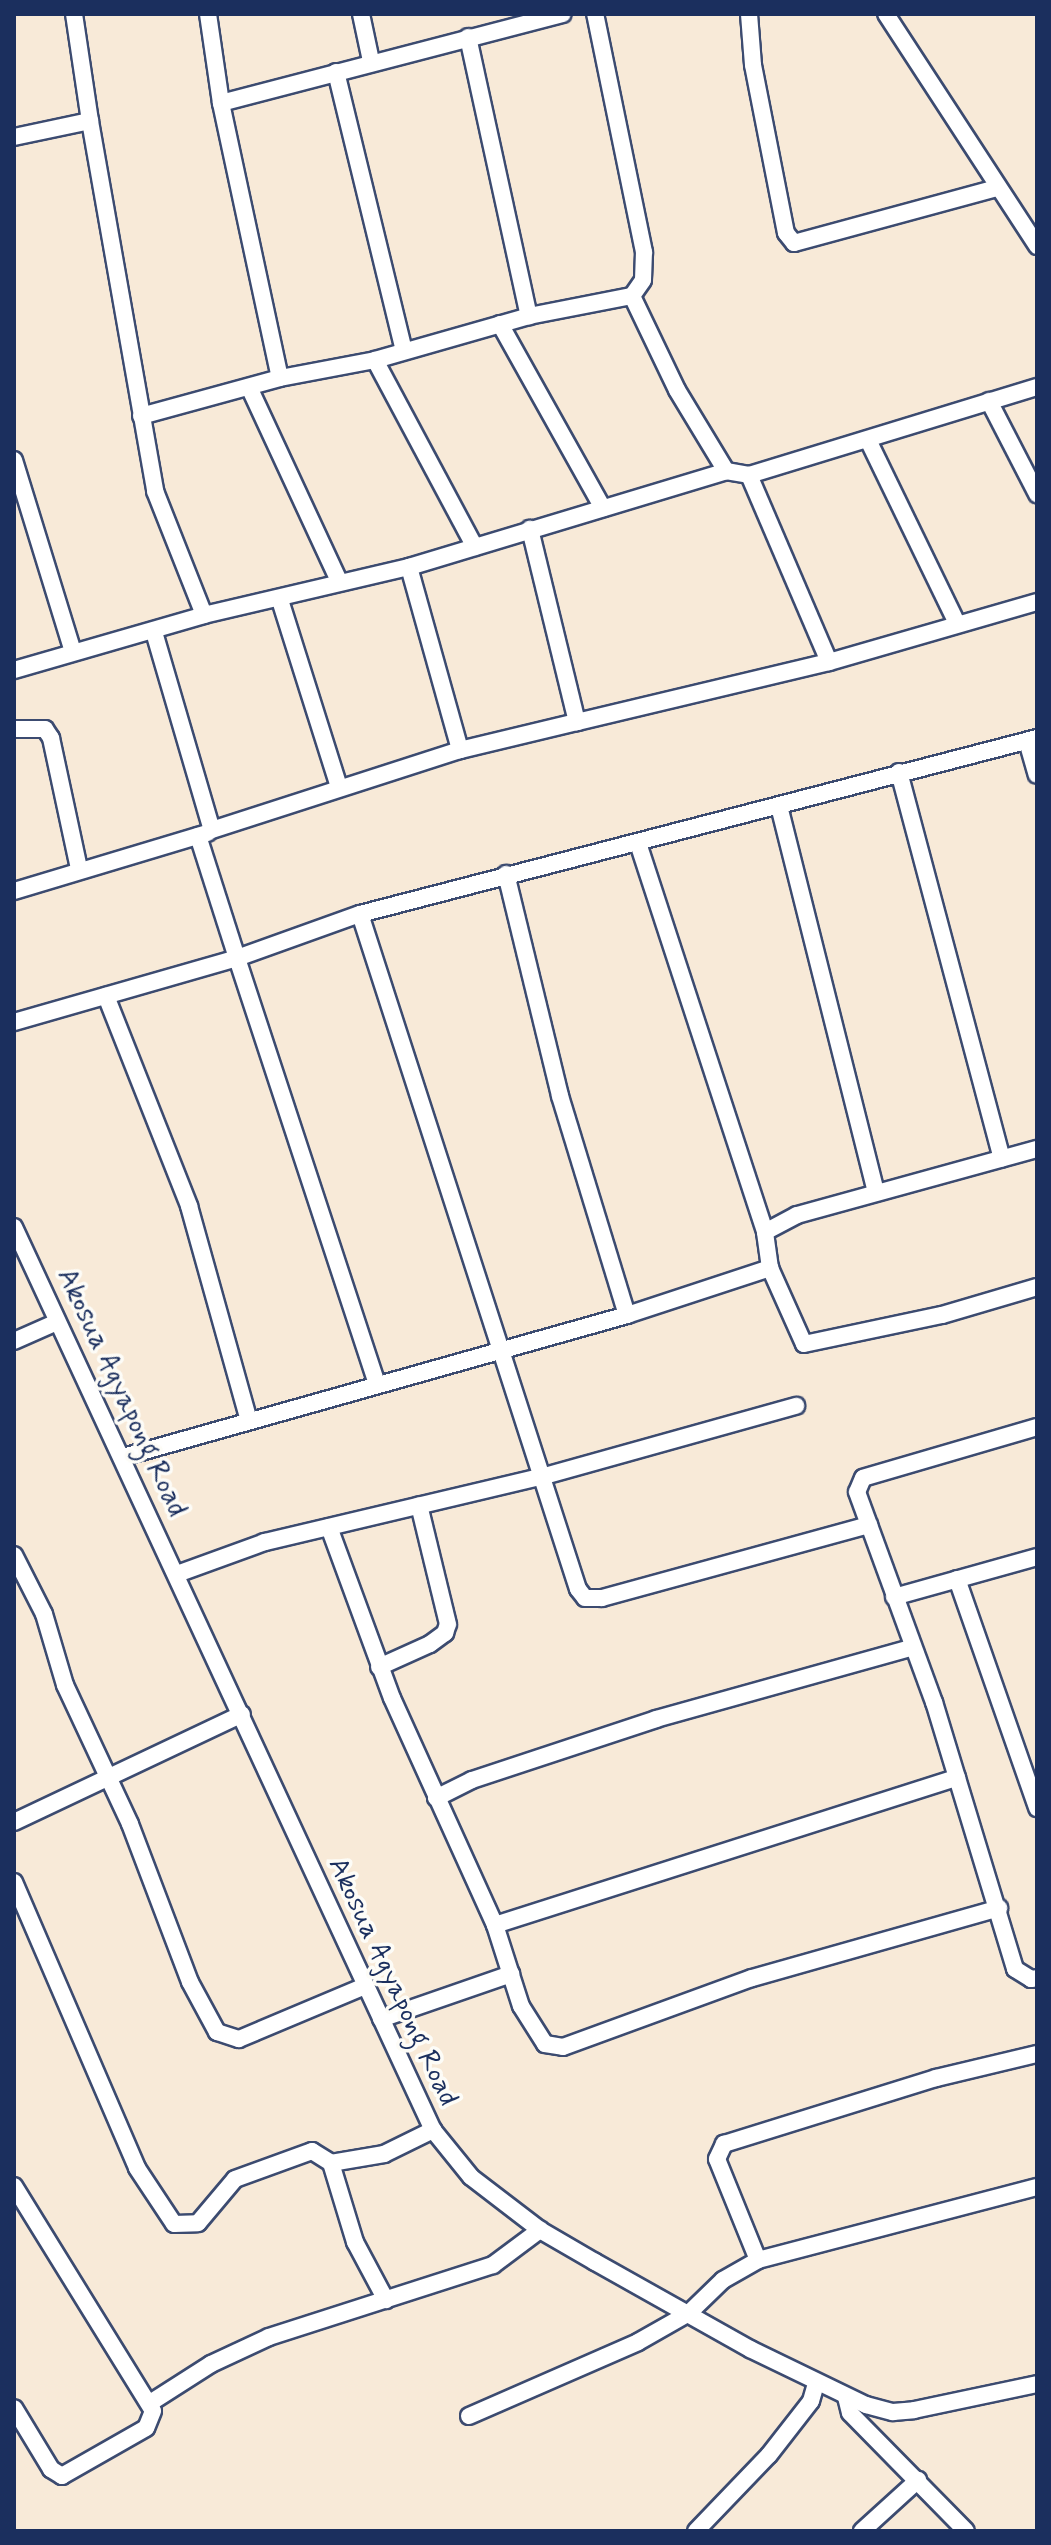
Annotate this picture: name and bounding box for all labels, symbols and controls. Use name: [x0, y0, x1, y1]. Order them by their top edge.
street label: Akosua Agyapong Road: [50, 1266, 192, 1520]
street label: Akosua Agyapong Road: [321, 1855, 463, 2109]

